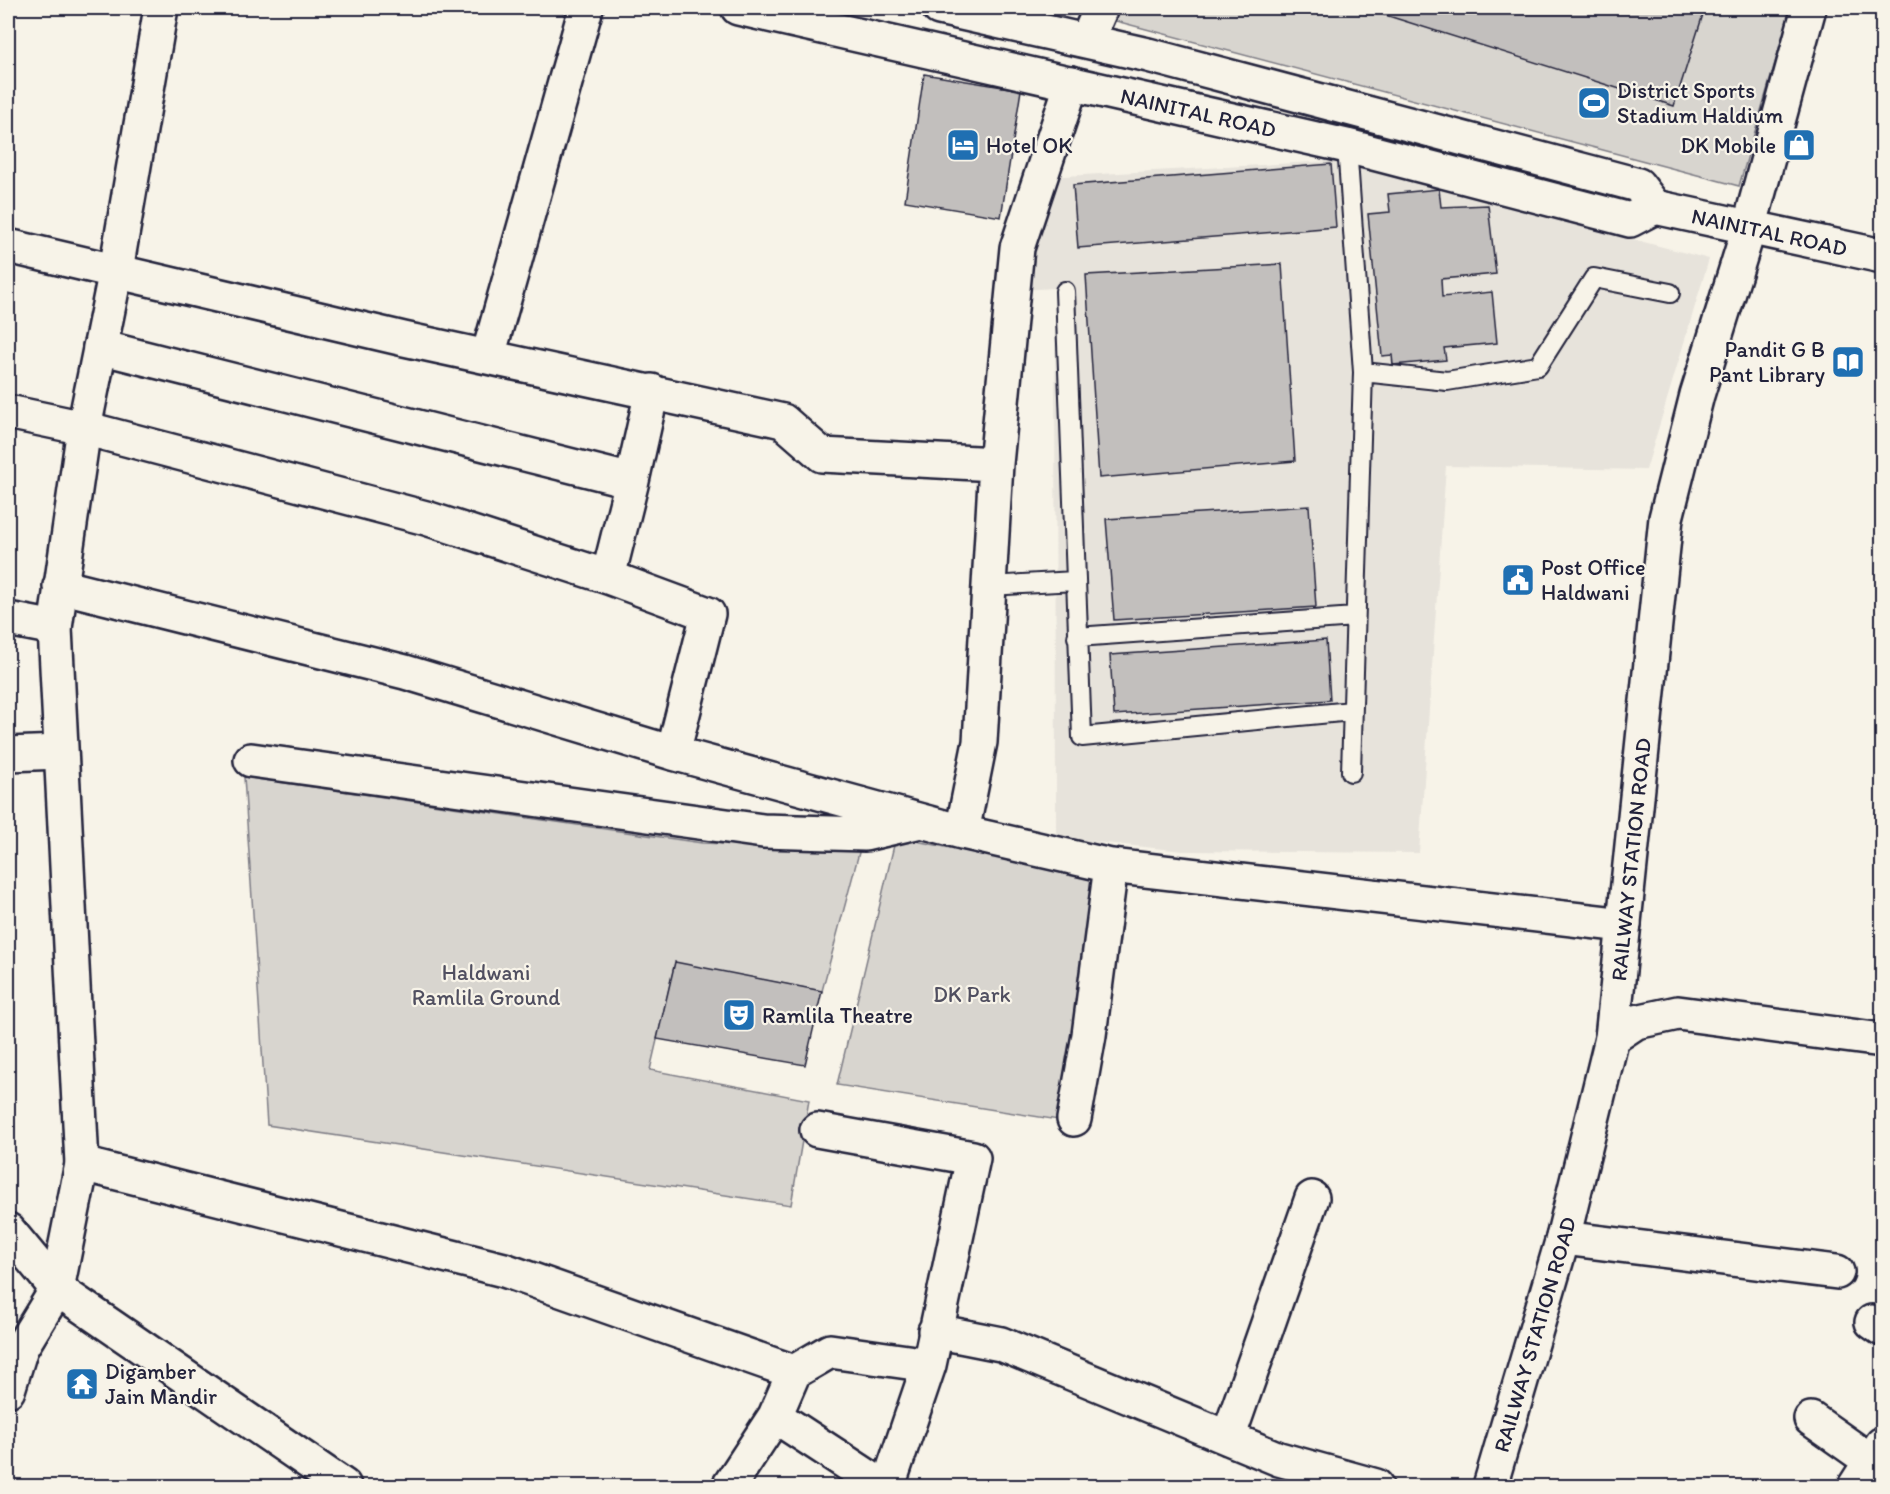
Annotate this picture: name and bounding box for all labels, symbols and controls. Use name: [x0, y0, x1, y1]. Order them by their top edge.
place label: District Sports Stadium Haldium: [1617, 77, 1784, 129]
street label: NAINITAL ROAD: [1118, 82, 1278, 143]
sports icon: District Sports Stadium Haldium: [1576, 85, 1612, 121]
hotel icon: Hotel OK: [945, 127, 981, 163]
shop icon: DK Mobile: [1781, 127, 1817, 163]
place label: Hotel OK: [986, 132, 1072, 159]
place label: DK Mobile: [1680, 132, 1776, 159]
street label: NAINITAL ROAD: [1689, 202, 1850, 262]
place label: Pandit G B Pant Library: [1709, 336, 1826, 388]
library icon: Pandit G B Pant Library: [1830, 344, 1866, 380]
place label: Post Office Haldwani: [1541, 554, 1646, 606]
public building icon: Post Office Haldwani: [1500, 562, 1536, 598]
street label: RAILWAY STATION ROAD: [1605, 737, 1657, 982]
park label: Haldwani Ramlila Ground: [412, 959, 560, 1011]
park label: DK Park: [933, 981, 1011, 1008]
theatre icon: Ramlila Theatre: [721, 997, 757, 1033]
place label: Ramlila Theatre: [762, 1002, 913, 1029]
street label: RAILWAY STATION ROAD: [1488, 1214, 1582, 1455]
place label: Digamber Jain Mandir: [105, 1358, 217, 1410]
temple icon: Digamber Jain Mandir: [64, 1366, 100, 1402]

